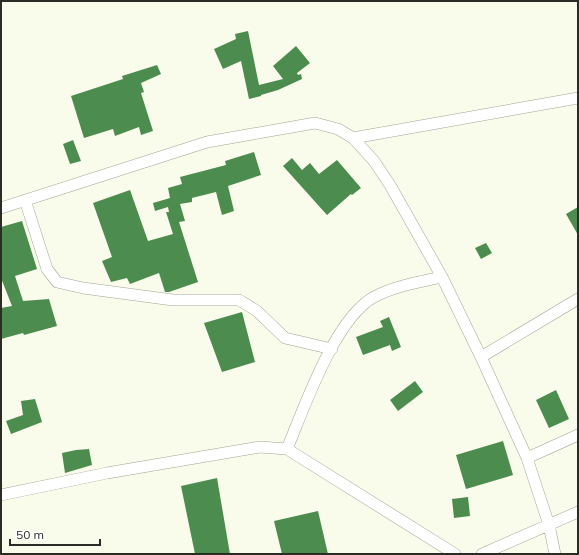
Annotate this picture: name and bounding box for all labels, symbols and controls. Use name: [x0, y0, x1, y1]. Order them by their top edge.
scale bar: [10, 521, 100, 547]
text: 50 m: [16, 527, 44, 542]

